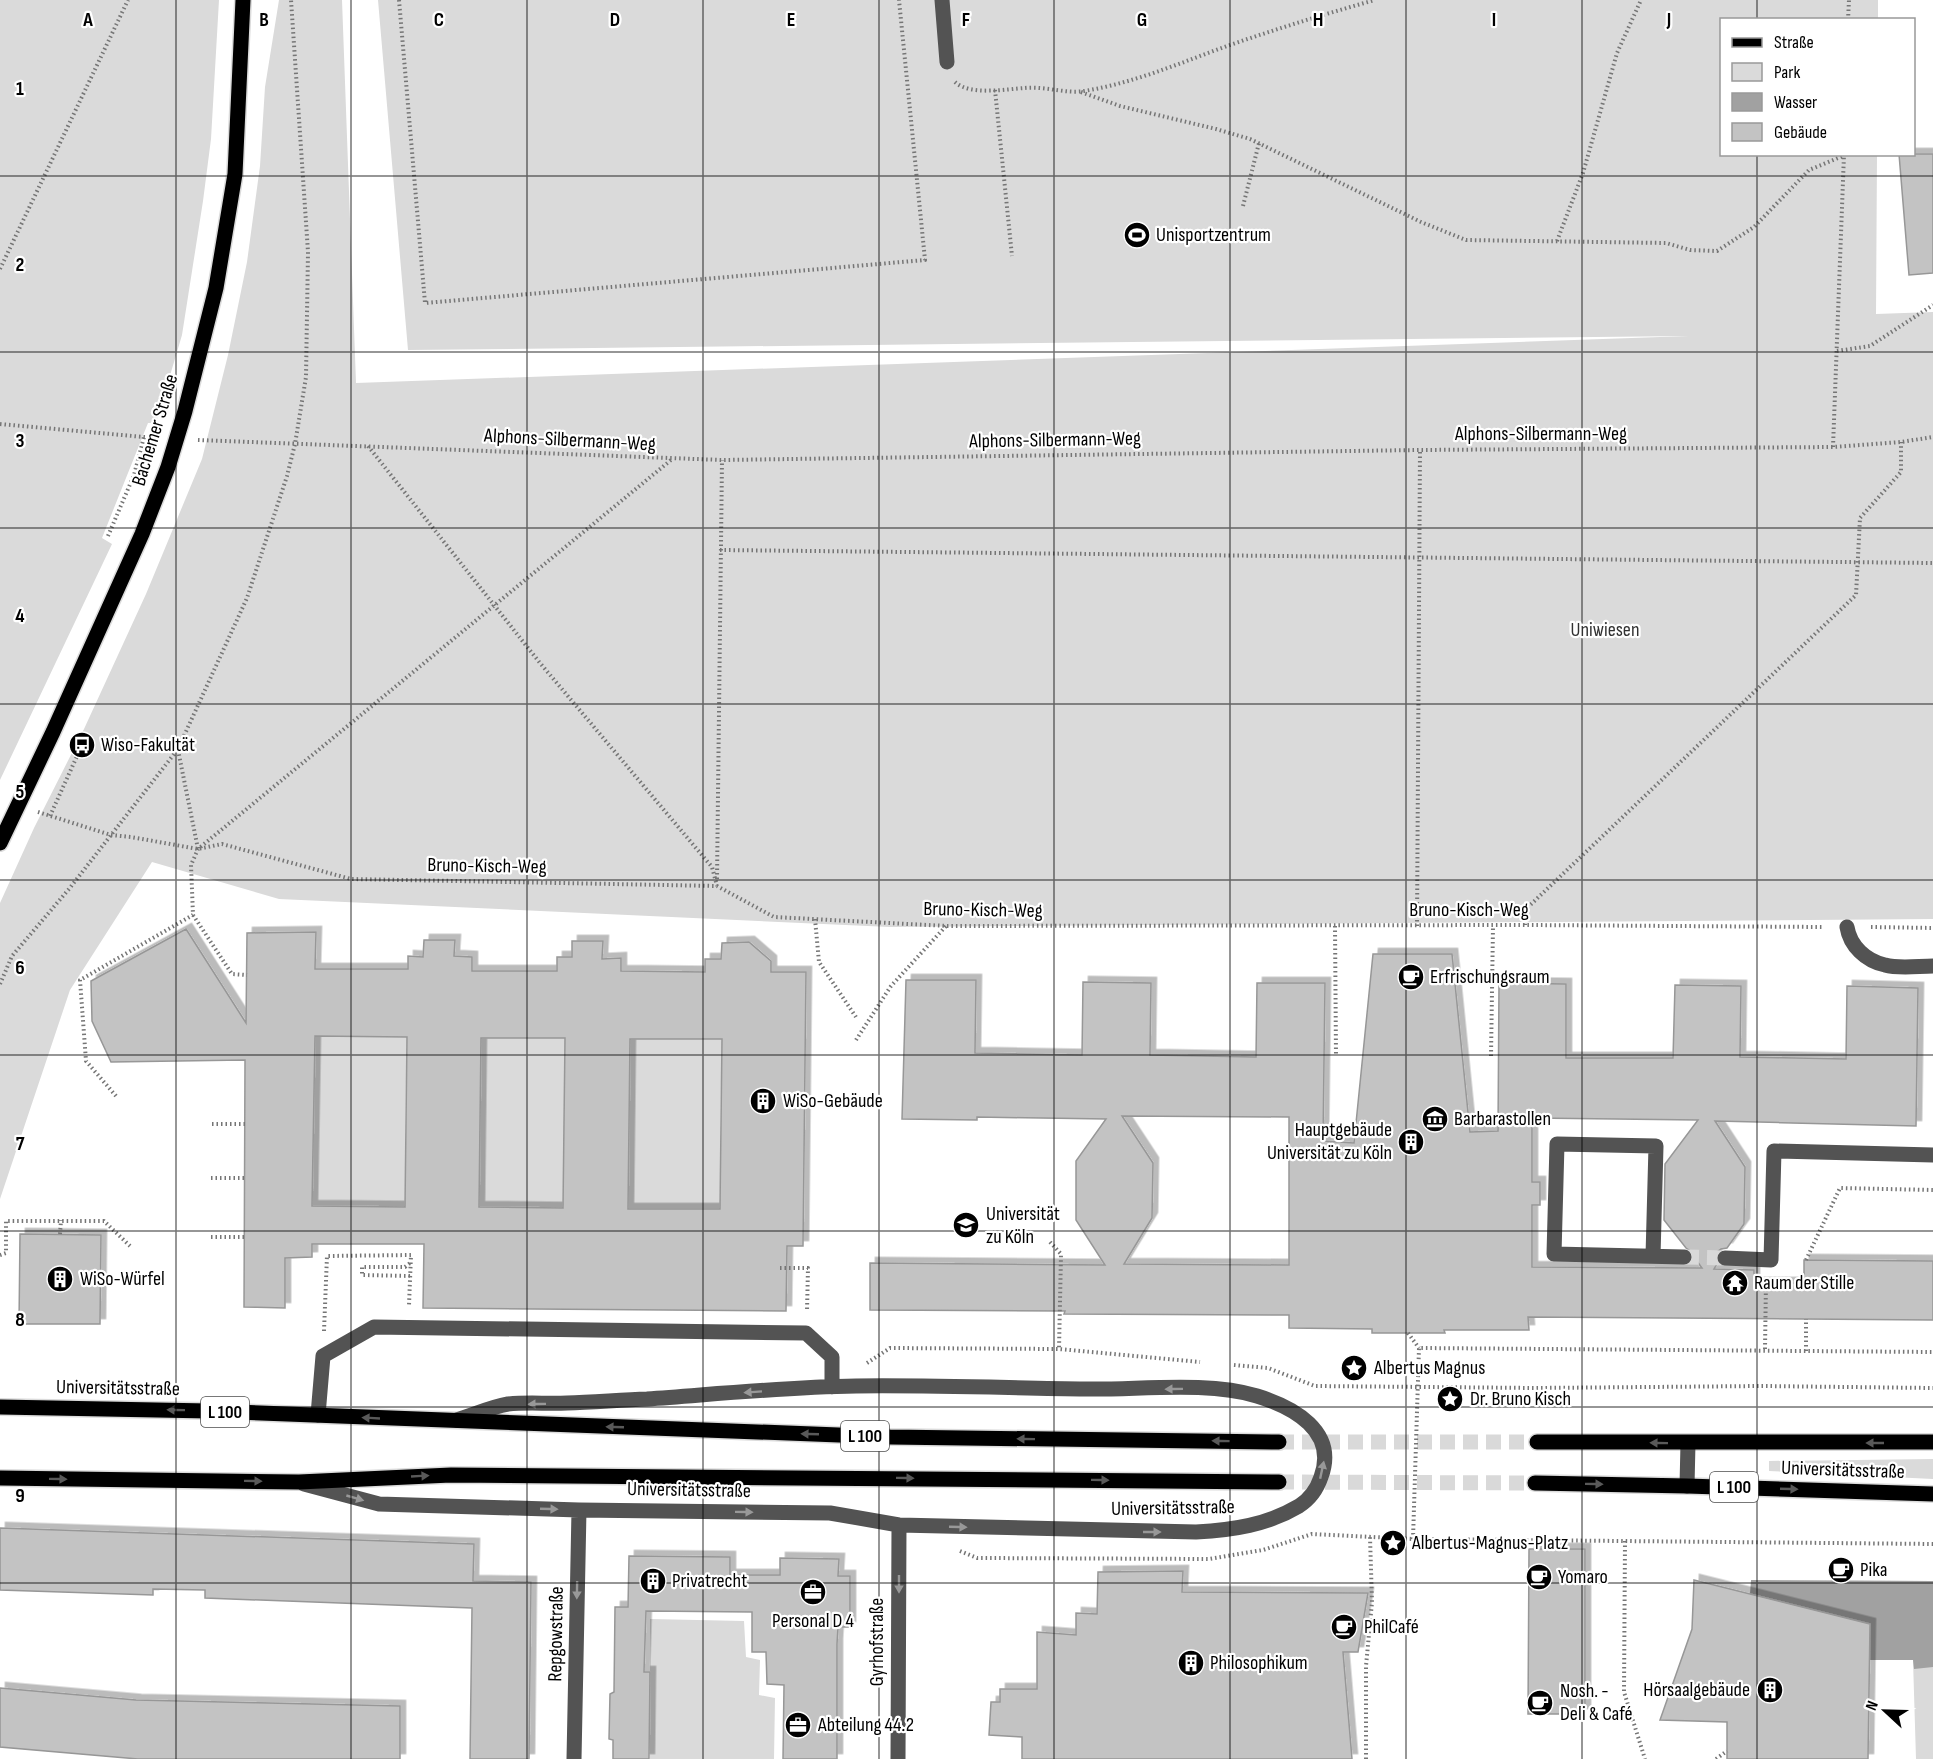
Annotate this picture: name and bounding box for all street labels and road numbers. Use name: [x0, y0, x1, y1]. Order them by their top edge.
street label: Bachemer Straße: [127, 371, 183, 489]
street label: Alphons-Silbermann-Weg: [1454, 422, 1627, 446]
street label: Alphons-Silbermann-Weg: [483, 423, 656, 456]
street label: Alphons-Silbermann-Weg: [968, 427, 1141, 454]
street label: Bruno-Kisch-Weg: [427, 853, 547, 879]
street label: Bruno-Kisch-Weg: [923, 897, 1043, 923]
street label: Bruno-Kisch-Weg: [1409, 898, 1529, 922]
street label: Universitätsstraße: [56, 1375, 180, 1401]
road number: L 100: [201, 1397, 249, 1427]
road number: L 100: [841, 1421, 889, 1451]
street label: Universitätsstraße: [1781, 1456, 1905, 1484]
road number: L 100: [1710, 1472, 1758, 1502]
street label: Universitätsstraße: [627, 1477, 751, 1503]
street label: Universitätsstraße: [1111, 1495, 1235, 1521]
street label: Repgowstraße: [543, 1586, 569, 1682]
street label: Gyrhofstraße: [865, 1598, 889, 1686]

